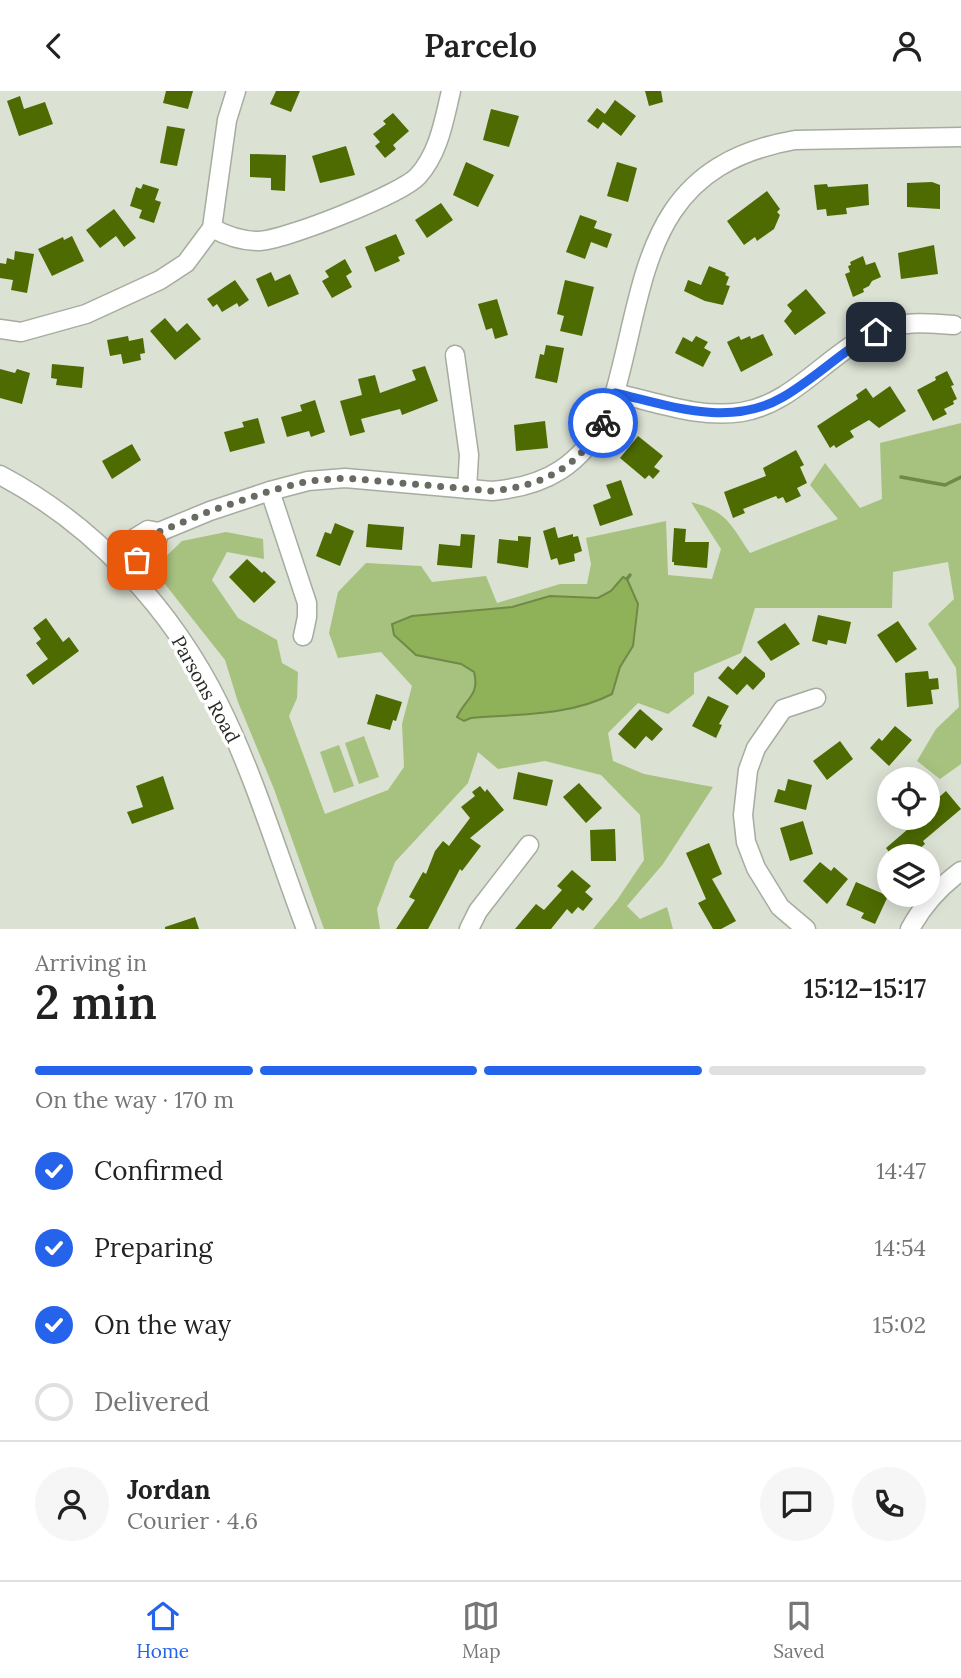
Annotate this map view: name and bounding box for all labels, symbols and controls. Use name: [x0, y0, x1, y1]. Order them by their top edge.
text: Parcelo: [424, 25, 537, 66]
icon: back: [35, 27, 73, 65]
icon: person: [888, 27, 926, 65]
pin: [846, 302, 906, 362]
icon: home: [857, 313, 895, 351]
courier: [568, 388, 638, 458]
icon: bike: [584, 404, 622, 442]
pin: [107, 530, 167, 590]
icon: bag: [118, 541, 156, 579]
street label: Parsons Road: [167, 631, 245, 747]
map controls: [877, 767, 940, 907]
button: locate: [877, 767, 940, 830]
button: layers: [877, 844, 940, 907]
text: Arriving in: [35, 948, 147, 977]
text: 15:12–15:17: [804, 972, 926, 1005]
text: 2 min: [35, 973, 157, 1032]
text: On the way · 170 m: [35, 1085, 234, 1114]
icon: check: [35, 1152, 73, 1190]
text: Confirmed: [94, 1154, 223, 1187]
text: 14:47: [876, 1156, 926, 1185]
icon: check: [35, 1229, 73, 1267]
text: Preparing: [94, 1231, 213, 1264]
text: 14:54: [874, 1233, 926, 1262]
icon: check: [35, 1306, 73, 1344]
text: On the way: [94, 1308, 231, 1341]
text: 15:02: [873, 1310, 926, 1339]
text: Delivered: [94, 1385, 210, 1418]
button: person: [35, 1467, 109, 1541]
button: chat: [760, 1467, 834, 1541]
button: phone: [852, 1467, 926, 1541]
text: Jordan: [127, 1473, 211, 1506]
text: Courier · 4.6: [127, 1506, 258, 1535]
tab: Home: [136, 1597, 189, 1663]
tab: Map: [462, 1597, 500, 1663]
tab: Saved: [773, 1597, 825, 1663]

